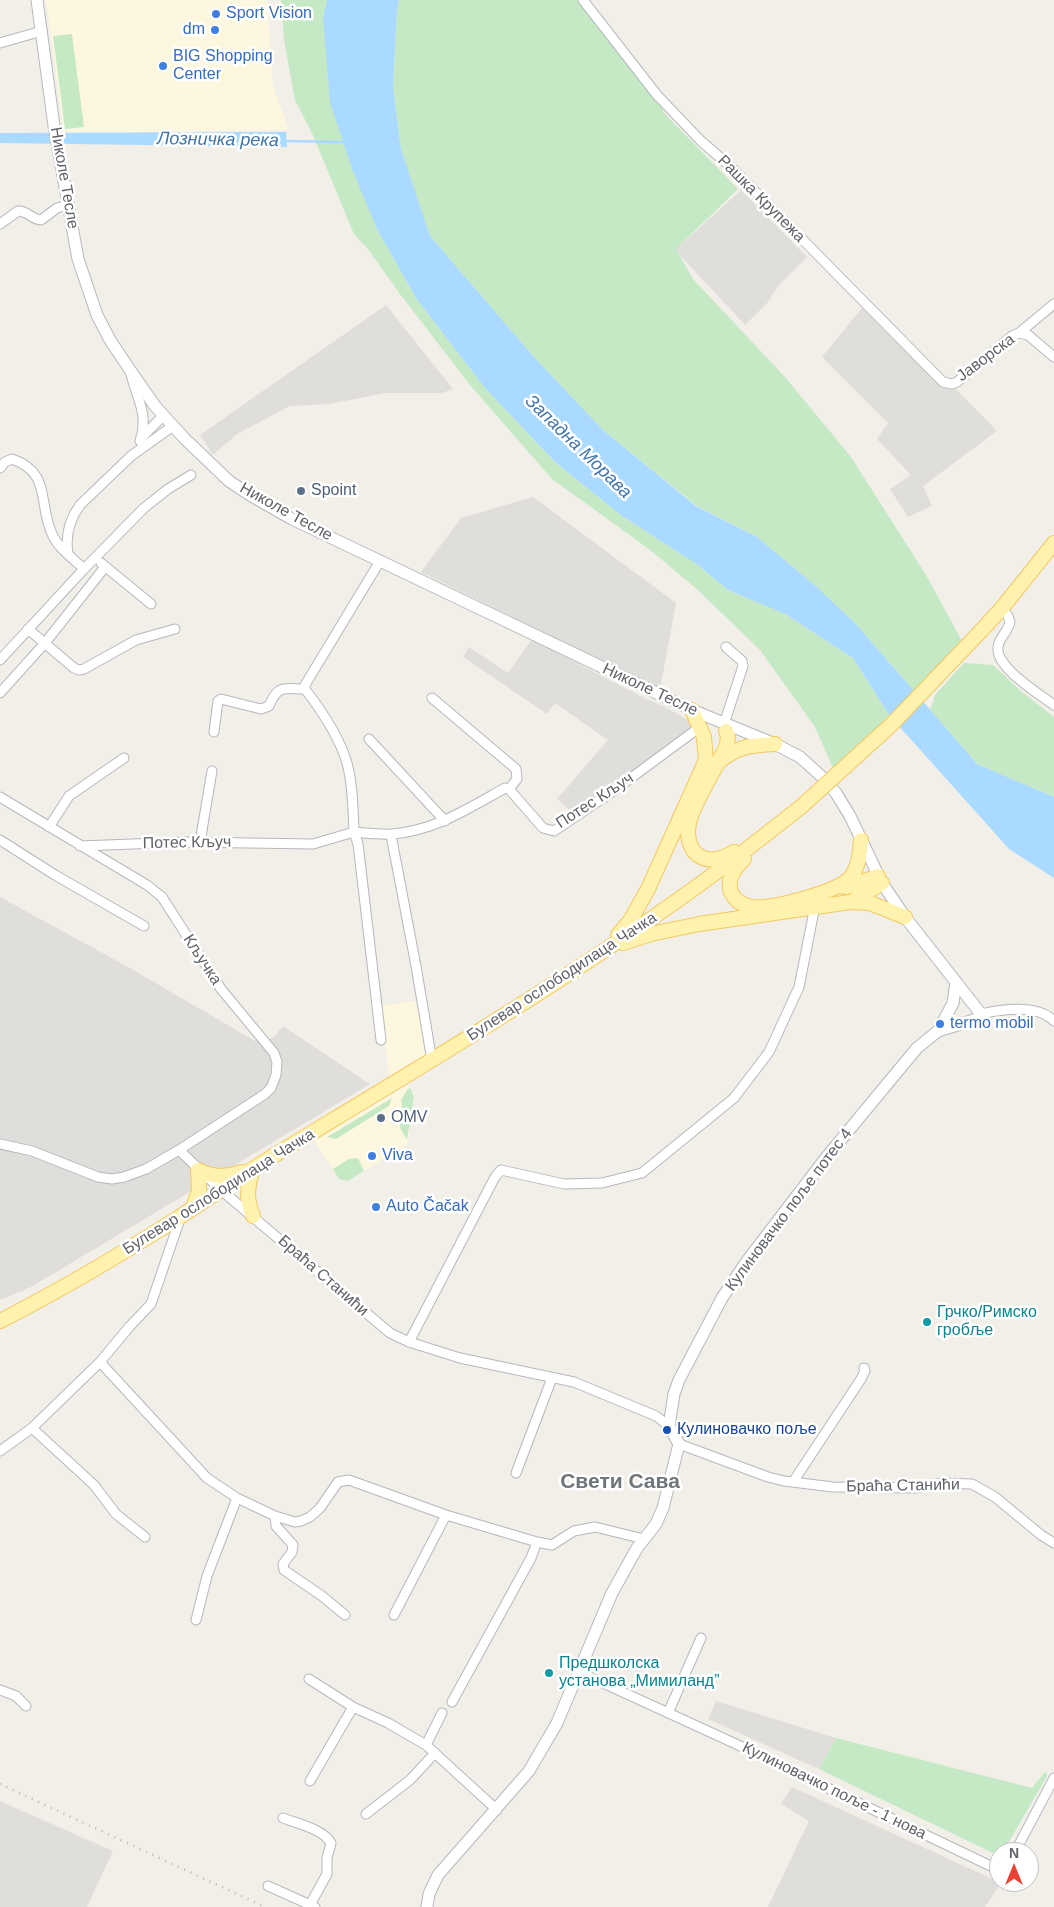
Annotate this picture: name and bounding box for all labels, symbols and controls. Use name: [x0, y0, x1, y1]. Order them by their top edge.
place label: Sport Vision: [226, 4, 312, 24]
marker: Sport Vision: [210, 8, 222, 20]
place label: dm: [183, 20, 205, 40]
marker: dm: [209, 24, 221, 36]
place label: BIG Shopping Center: [173, 47, 273, 85]
marker: BIG Shopping Center: [157, 60, 169, 72]
street label: Николе Тесле: [46, 126, 82, 230]
water label: Лозничка река: [157, 128, 279, 152]
street label: Рашка Крупежа: [713, 151, 809, 247]
street label: Јаворска: [953, 330, 1019, 386]
water label: Западна Морава: [520, 391, 636, 503]
street label: Николе Тесле: [236, 479, 336, 545]
place label: Spoint: [311, 481, 356, 501]
marker: Spoint: [295, 485, 307, 497]
street label: Николе Тесле: [599, 660, 701, 720]
street label: Потес Кључ: [553, 769, 637, 833]
street label: Потес Кључ: [142, 833, 232, 853]
street label: Булевар ослободилаца Чачка: [463, 908, 661, 1046]
street label: Кључка: [179, 931, 225, 989]
place label: termo mobil: [950, 1014, 1034, 1034]
marker: termo mobil: [934, 1018, 946, 1030]
place label: OMV: [391, 1108, 427, 1128]
marker: OMV: [375, 1112, 387, 1124]
street label: Булевар ослободилаца Чачка: [120, 1125, 318, 1259]
street label: Кулиновачко поље потес 4: [722, 1125, 856, 1295]
place label: Viva: [382, 1146, 413, 1166]
marker: Viva: [366, 1150, 378, 1162]
place label: Auto Čačak: [386, 1197, 469, 1217]
marker: Auto Čačak: [370, 1201, 382, 1213]
street label: Браћа Станићи: [274, 1231, 372, 1321]
place label: Грчко/Римско гробље: [937, 1303, 1037, 1341]
marker: Грчко/Римско гробље: [921, 1316, 933, 1328]
place label: Кулиновачко поље: [677, 1420, 817, 1440]
marker: Кулиновачко поље: [661, 1424, 673, 1436]
district label: Свети Сава: [560, 1469, 680, 1495]
street label: Браћа Станићи: [846, 1475, 960, 1497]
place label: Предшколска установа „Мимиланд”: [559, 1654, 720, 1692]
marker: Предшколска установа „Мимиланд”: [543, 1667, 555, 1679]
street label: Кулиновачко поље - 1 нова: [739, 1738, 929, 1844]
north arrow: [989, 1842, 1039, 1892]
text: N: [1009, 1845, 1019, 1861]

